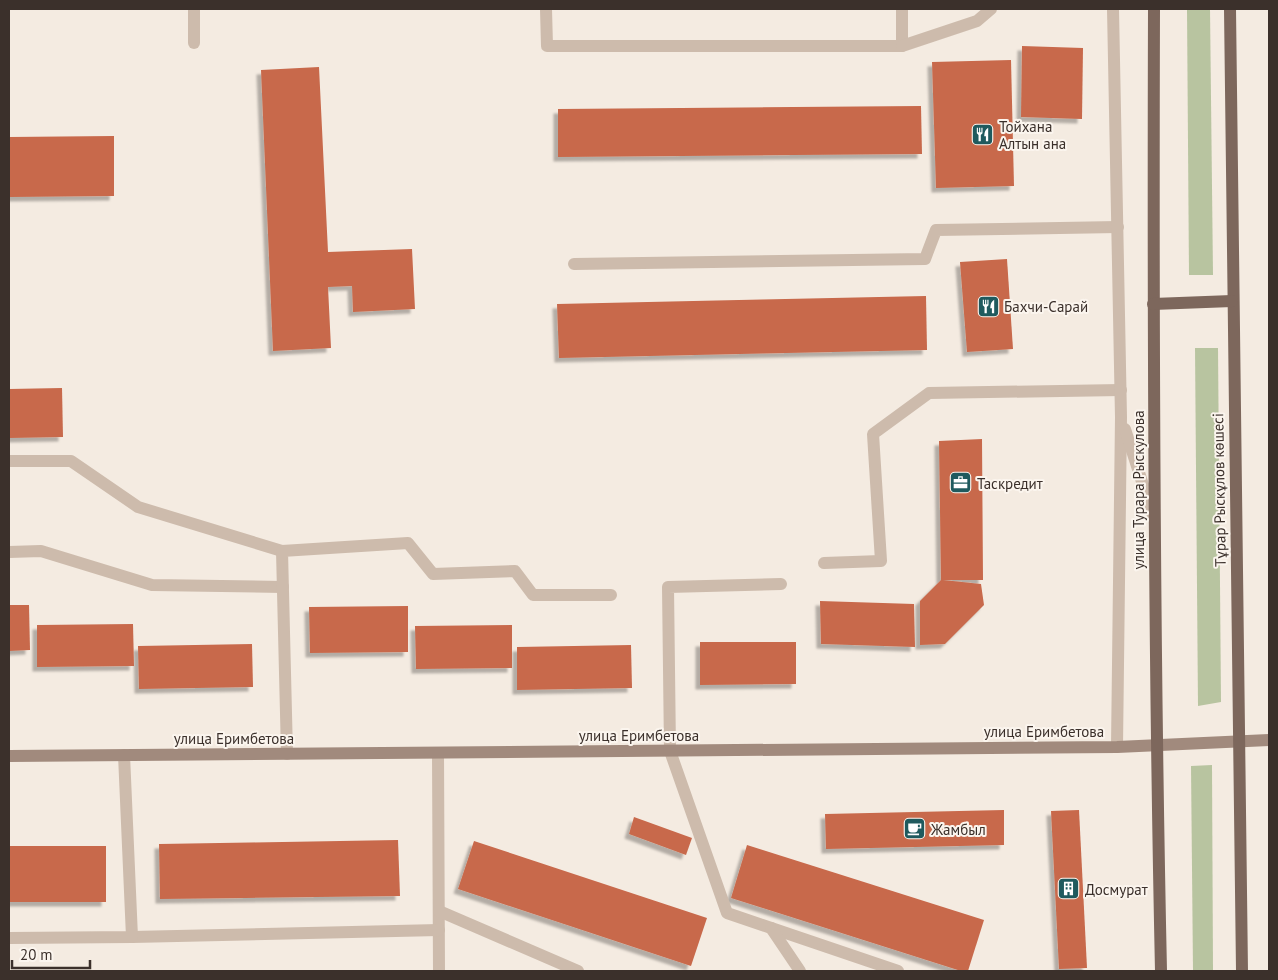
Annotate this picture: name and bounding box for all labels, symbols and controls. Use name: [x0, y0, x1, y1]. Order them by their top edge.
place label: Тойхана Алтын ана: [999, 117, 1066, 153]
restaurant icon: Тойхана Алтын ана: [971, 123, 995, 147]
restaurant icon: Бахчи-Сарай: [976, 294, 1000, 318]
place label: Бахчи-Сарай: [1004, 297, 1088, 316]
street label: улица Турара Рыскулова: [1129, 410, 1148, 570]
street label: Тұрар Рыскұлов көшесі: [1208, 413, 1230, 567]
office icon: Таскредит: [949, 471, 973, 495]
place label: Таскредит: [977, 474, 1043, 493]
street label: улица Еримбетова: [984, 722, 1104, 741]
street label: улица Еримбетова: [579, 726, 699, 745]
street label: улица Еримбетова: [174, 729, 294, 748]
cafe icon: Жамбыл: [903, 817, 927, 841]
place label: Жамбыл: [930, 820, 986, 839]
building icon: Досмурат: [1057, 877, 1081, 901]
place label: Досмурат: [1085, 880, 1148, 899]
scale bar: [12, 938, 90, 970]
text: 20 m: [20, 945, 53, 964]

